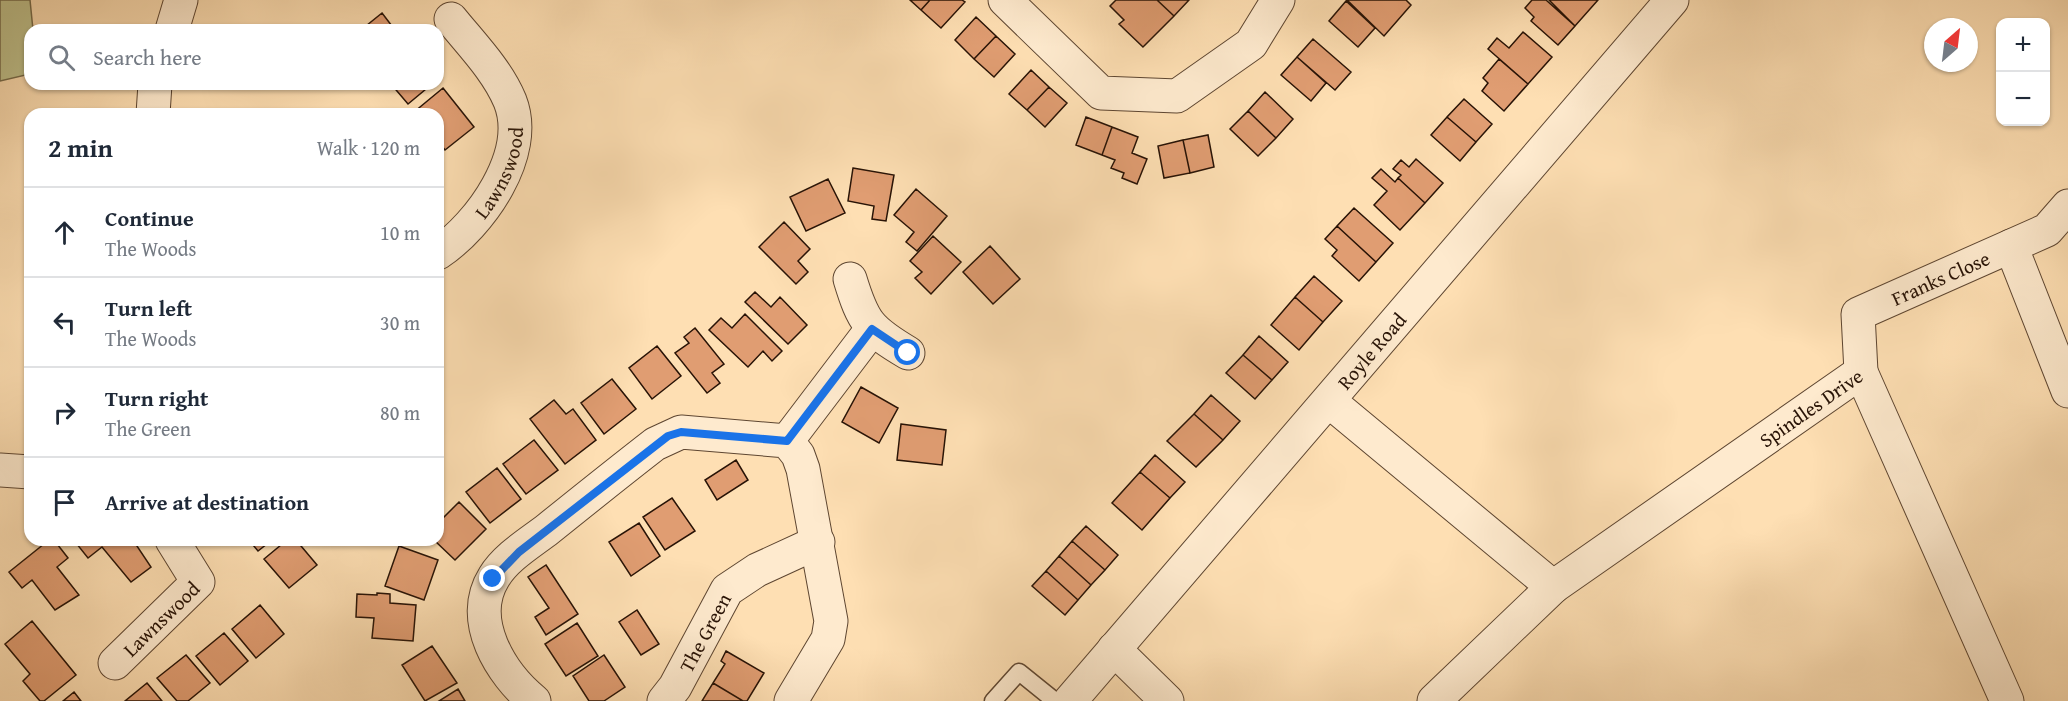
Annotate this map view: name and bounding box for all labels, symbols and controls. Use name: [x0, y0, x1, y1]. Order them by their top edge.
north arrow: [1924, 18, 1978, 72]
map controls: [1996, 18, 2050, 126]
button: +: [1996, 18, 2050, 72]
search box: [24, 24, 444, 90]
icon: search: [45, 41, 78, 74]
text: Search here: [93, 41, 202, 73]
button: −: [1996, 72, 2050, 126]
street label: Lawnswood: [467, 126, 530, 224]
text: 2 min: [48, 128, 113, 167]
text: Walk · 120 m: [317, 133, 420, 162]
text: Continue: [105, 202, 194, 234]
icon: ahead: [48, 216, 81, 249]
text: 10 m: [380, 218, 420, 247]
text: The Woods: [105, 234, 196, 263]
street label: Franks Close: [1886, 243, 1994, 312]
text: Turn left: [105, 292, 192, 324]
icon: left: [48, 306, 81, 339]
street label: Royle Road: [1330, 306, 1412, 395]
text: 30 m: [380, 308, 420, 337]
text: The Woods: [105, 324, 196, 353]
route start: [894, 339, 920, 365]
street label: Spindles Drive: [1753, 361, 1868, 454]
text: Turn right: [105, 382, 208, 414]
icon: right: [48, 396, 81, 429]
text: 80 m: [380, 398, 420, 427]
text: The Green: [105, 414, 191, 443]
icon: arrive: [48, 486, 81, 519]
text: Arrive at destination: [105, 486, 309, 518]
route end: [479, 565, 505, 591]
street label: Lawnswood: [116, 574, 206, 663]
street label: The Green: [671, 587, 737, 677]

